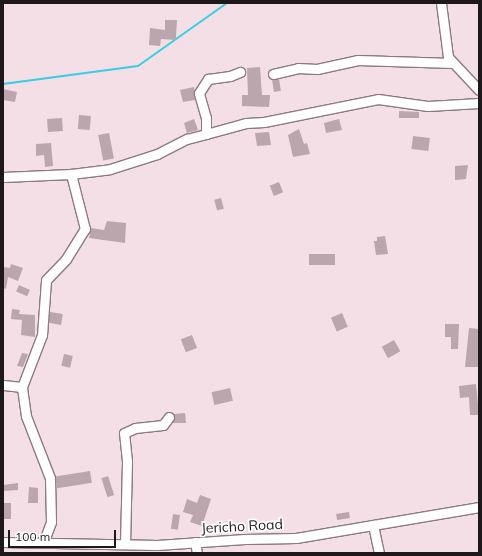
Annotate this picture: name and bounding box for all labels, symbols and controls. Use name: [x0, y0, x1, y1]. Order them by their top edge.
street label: Jericho Road: [201, 515, 283, 537]
scale bar: [10, 522, 118, 548]
text: 100 m: [15, 529, 50, 544]

